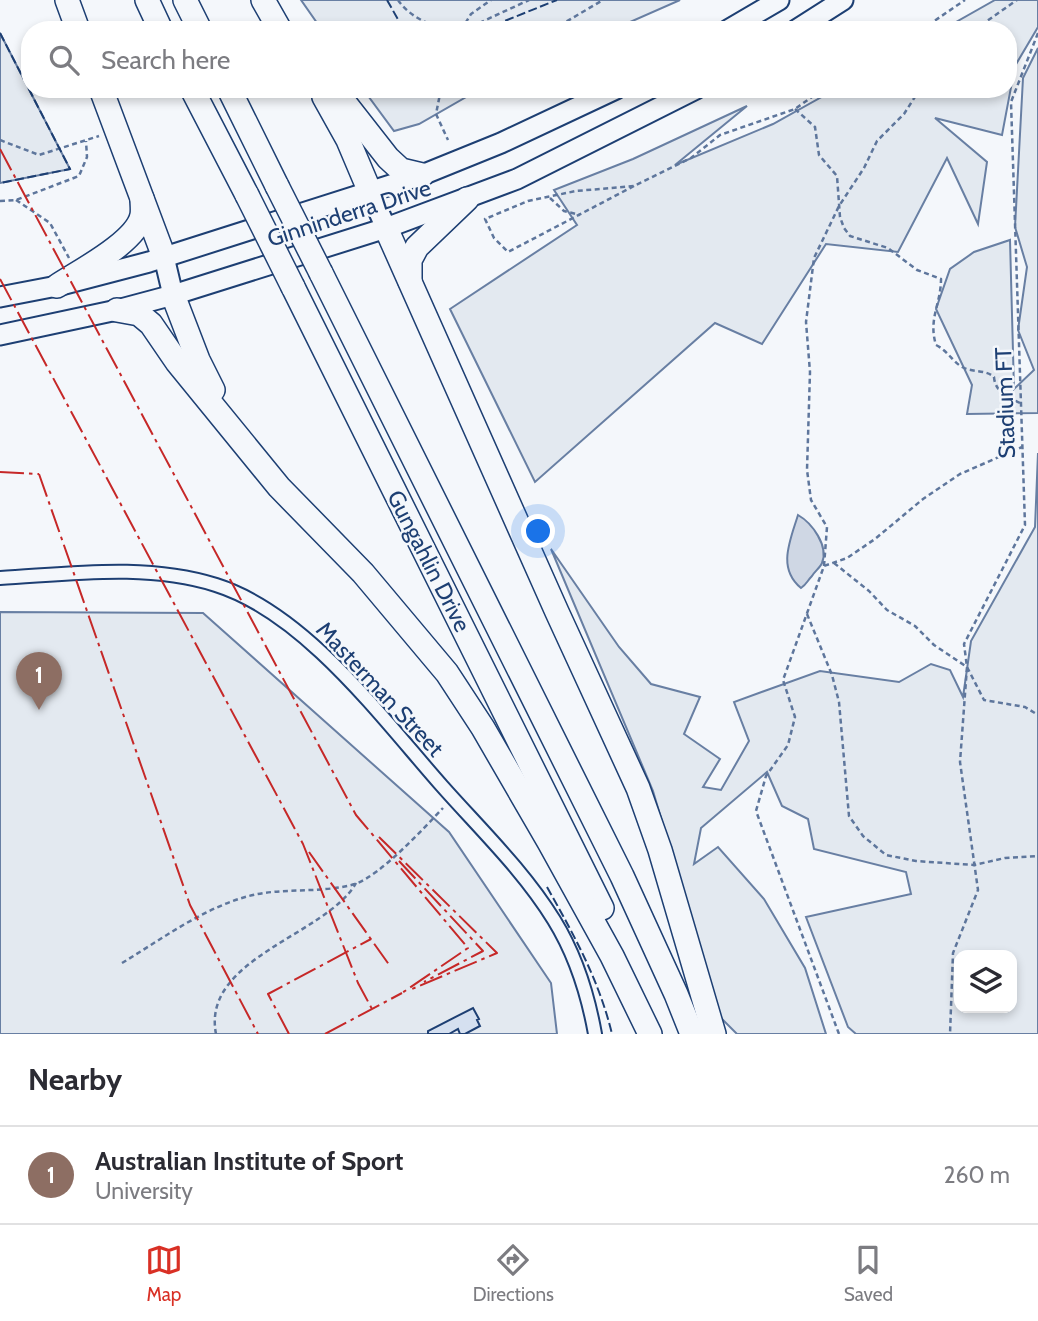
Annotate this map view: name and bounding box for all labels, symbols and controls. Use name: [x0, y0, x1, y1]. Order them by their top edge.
search box: [21, 21, 1017, 98]
icon: search: [45, 41, 83, 79]
text: Search here: [101, 44, 230, 76]
street label: Ginninderra Drive: [264, 173, 435, 253]
street label: Stadium FT: [989, 347, 1021, 459]
street label: Gungahlin Drive: [381, 486, 477, 637]
your location: [521, 514, 555, 548]
street label: Masterman Street: [310, 616, 450, 762]
pin: 1: [16, 652, 62, 710]
map controls: [954, 950, 1017, 1013]
button: layers: [954, 950, 1017, 1013]
text: Nearby: [28, 1061, 122, 1098]
text: Australian Institute of Sport: [95, 1145, 403, 1177]
text: 1: [47, 1161, 55, 1189]
text: 260 m: [943, 1161, 1010, 1189]
text: University: [95, 1177, 193, 1205]
tab: Map: [145, 1241, 183, 1306]
tab: Directions: [473, 1241, 554, 1306]
tab: Saved: [844, 1241, 893, 1306]

